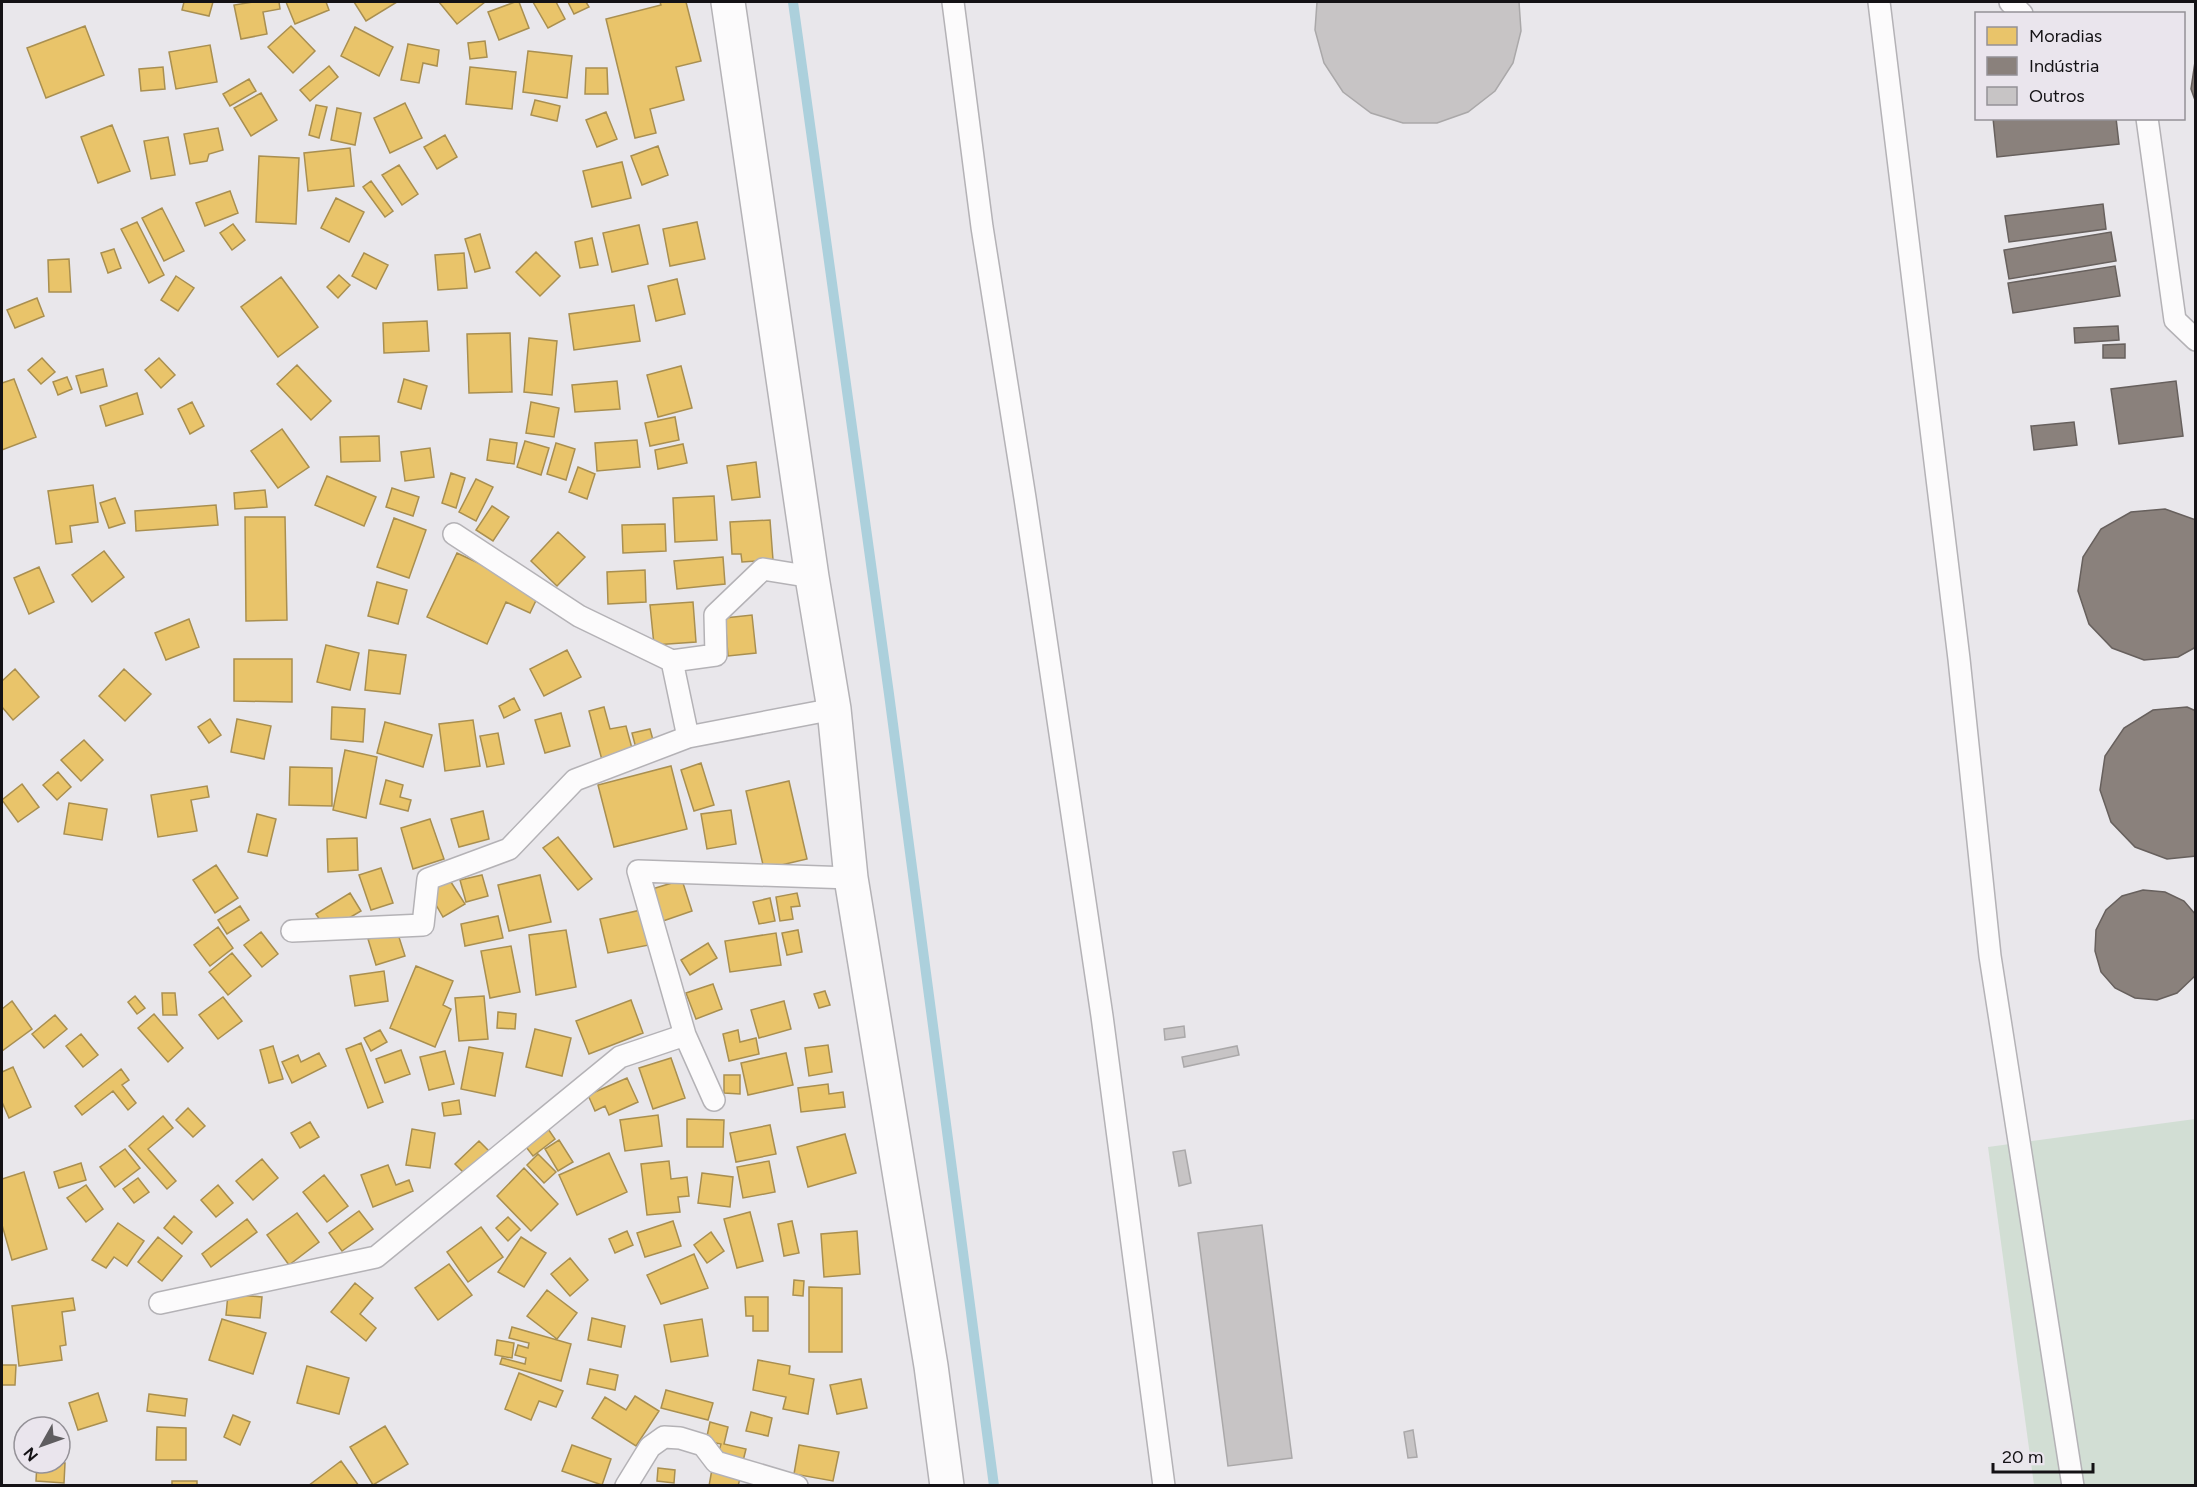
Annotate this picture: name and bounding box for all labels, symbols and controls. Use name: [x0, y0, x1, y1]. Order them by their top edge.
legend: [1975, 12, 2185, 120]
text: Moradias: [2029, 25, 2102, 47]
text: Indústria: [2029, 55, 2099, 77]
text: Outros: [2029, 85, 2085, 107]
north arrow: [12, 1415, 72, 1475]
scale bar: [1993, 1436, 2094, 1474]
text: N: [20, 1443, 42, 1465]
text: 20 m: [2002, 1446, 2043, 1468]

